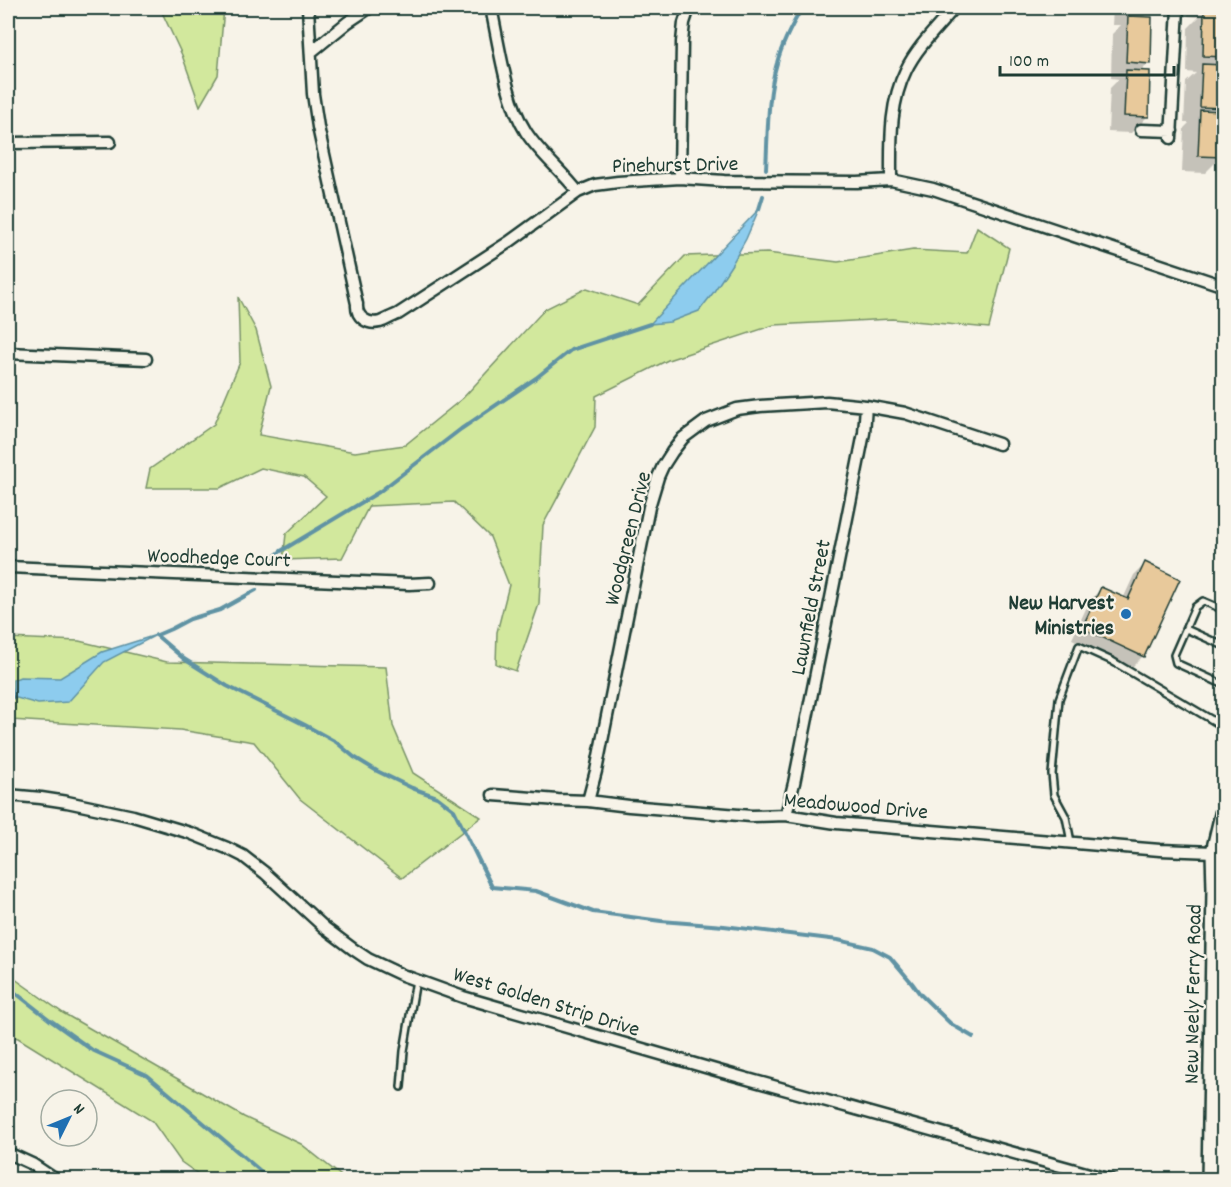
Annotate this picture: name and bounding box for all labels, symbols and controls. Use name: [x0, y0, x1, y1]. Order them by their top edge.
scale bar: [1000, 39, 1174, 77]
text: 100 m: [1009, 50, 1049, 75]
street label: Pinehurst Drive: [612, 150, 739, 183]
street label: Woodgreen Drive: [598, 468, 661, 609]
street label: Lawnfield Street: [784, 537, 841, 678]
street label: Woodhedge Court: [147, 542, 291, 577]
place label: New Harvest Ministries: [1008, 589, 1115, 645]
marker: New Harvest Ministries: [1119, 607, 1133, 621]
street label: Meadowood Drive: [782, 786, 929, 829]
street label: New Neely Ferry Road: [1177, 904, 1212, 1084]
street label: West Golden Strip Drive: [449, 960, 643, 1046]
north arrow: [39, 1088, 99, 1148]
text: N: [67, 1099, 89, 1120]

